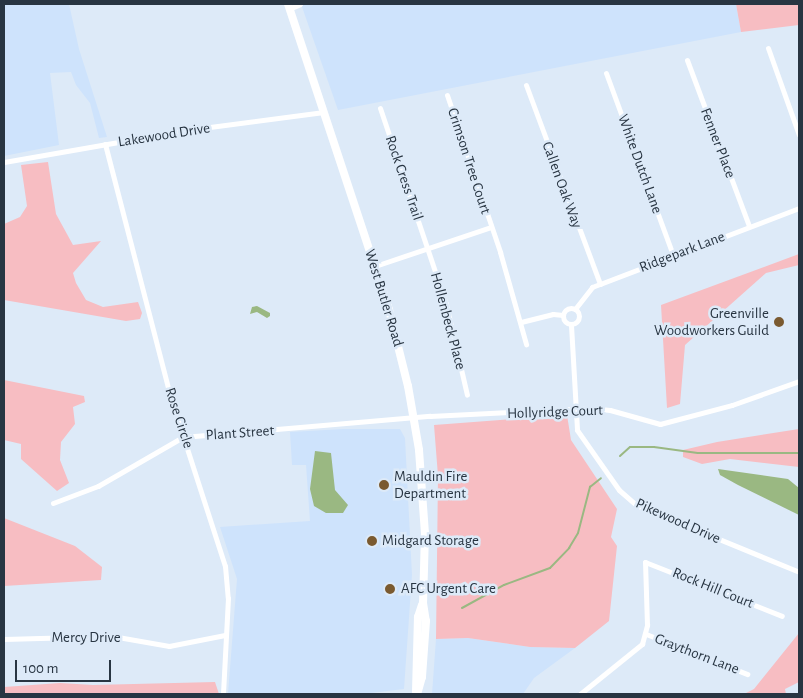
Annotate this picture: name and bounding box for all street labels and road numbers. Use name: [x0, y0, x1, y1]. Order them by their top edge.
street label: Fenner Place: [696, 105, 740, 181]
street label: Crimson Tree Court: [443, 106, 495, 216]
street label: White Dutch Lane: [614, 112, 666, 216]
street label: Lakewood Drive: [117, 119, 211, 151]
street label: Rock Cress Trail: [381, 133, 427, 223]
street label: Callen Oak Way: [538, 139, 586, 231]
street label: Ridgepark Lane: [637, 227, 727, 277]
street label: West Butler Road: [361, 247, 407, 349]
street label: Hollenbeck Place: [426, 270, 470, 372]
street label: Rose Circle: [161, 385, 197, 451]
street label: Hollyridge Court: [507, 401, 603, 423]
street label: Plant Street: [205, 422, 275, 444]
street label: Pikewood Drive: [633, 494, 723, 548]
street label: Rock Hill Court: [670, 564, 756, 612]
street label: Mercy Drive: [51, 629, 121, 647]
street label: Graythorn Lane: [652, 630, 742, 678]

